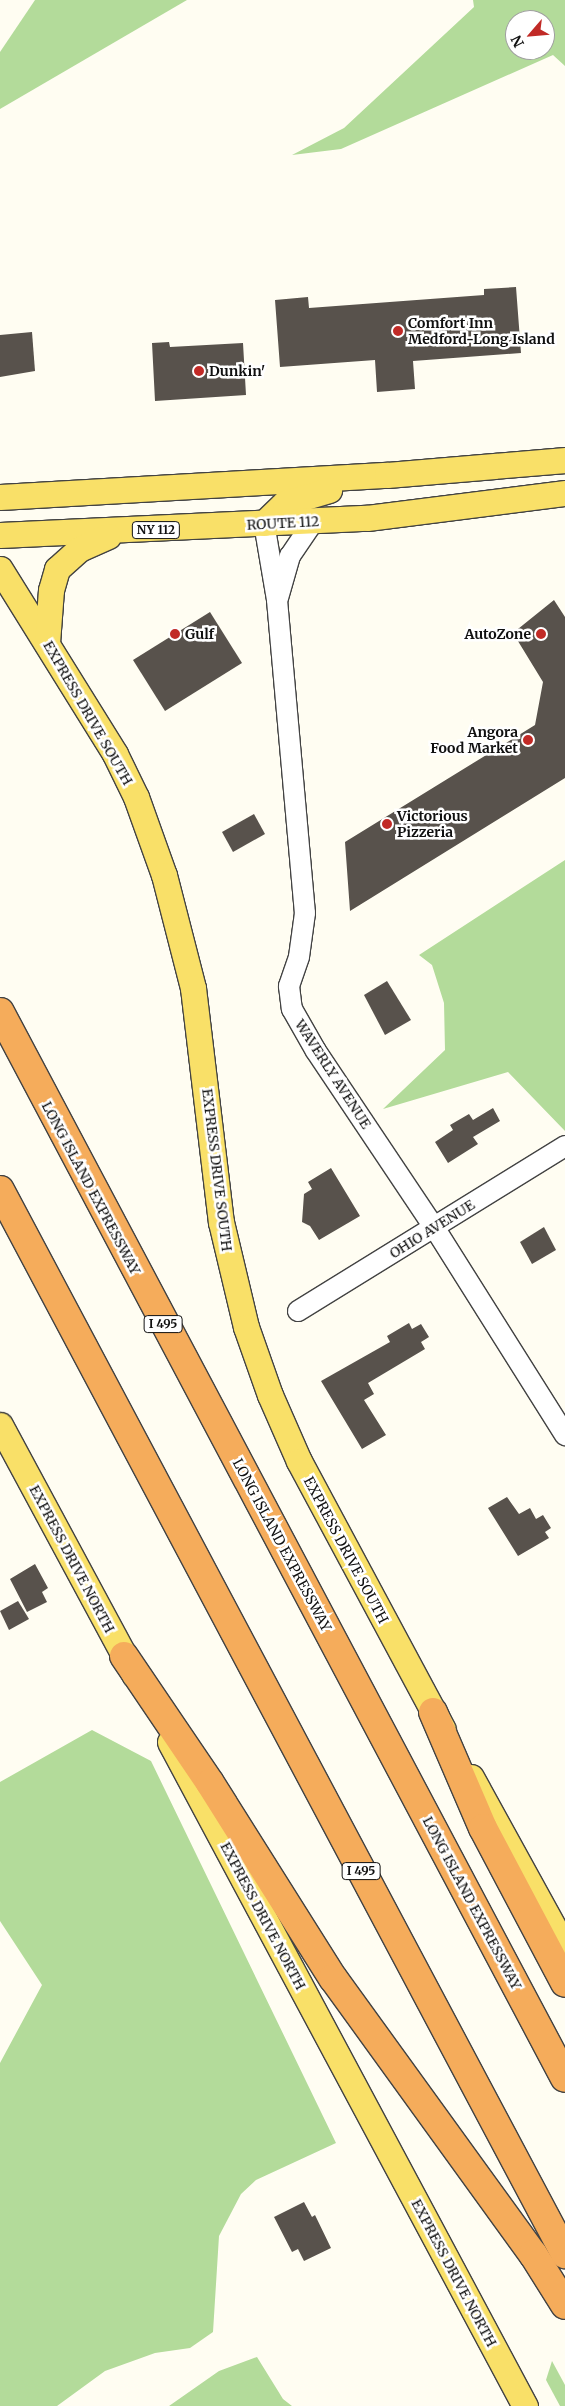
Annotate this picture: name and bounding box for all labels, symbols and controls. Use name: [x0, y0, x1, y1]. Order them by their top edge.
north arrow: [505, 10, 555, 60]
text: N: [507, 32, 528, 50]
place label: Comfort Inn Medford-Long Island: [408, 315, 555, 348]
marker: Comfort Inn Medford-Long Island: [392, 325, 404, 337]
place label: Dunkin': [209, 363, 265, 379]
marker: Dunkin': [193, 365, 205, 377]
street label: ROUTE 112: [246, 513, 320, 533]
road number: NY 112: [131, 520, 181, 540]
place label: Gulf: [185, 626, 214, 642]
place label: AutoZone: [464, 626, 531, 642]
marker: Gulf: [169, 628, 181, 640]
marker: AutoZone: [535, 628, 547, 640]
street label: EXPRESS DRIVE SOUTH: [40, 638, 136, 788]
place label: Angora Food Market: [430, 724, 518, 756]
marker: Angora Food Market: [522, 734, 534, 746]
place label: Victorious Pizzeria: [397, 808, 468, 840]
marker: Victorious Pizzeria: [381, 818, 393, 830]
street label: WAVERLY AVENUE: [291, 1016, 375, 1132]
street label: EXPRESS DRIVE SOUTH: [199, 1088, 235, 1252]
street label: LONG ISLAND EXPRESSWAY: [38, 1099, 144, 1277]
street label: OHIO AVENUE: [387, 1196, 477, 1262]
road number: I 495: [143, 1315, 183, 1334]
street label: LONG ISLAND EXPRESSWAY: [229, 1456, 335, 1634]
street label: EXPRESS DRIVE SOUTH: [300, 1474, 392, 1626]
street label: EXPRESS DRIVE NORTH: [26, 1482, 118, 1636]
street label: LONG ISLAND EXPRESSWAY: [419, 1814, 525, 1992]
street label: EXPRESS DRIVE NORTH: [217, 1839, 309, 1993]
road number: I 495: [341, 1862, 381, 1880]
street label: EXPRESS DRIVE NORTH: [408, 2196, 500, 2350]

